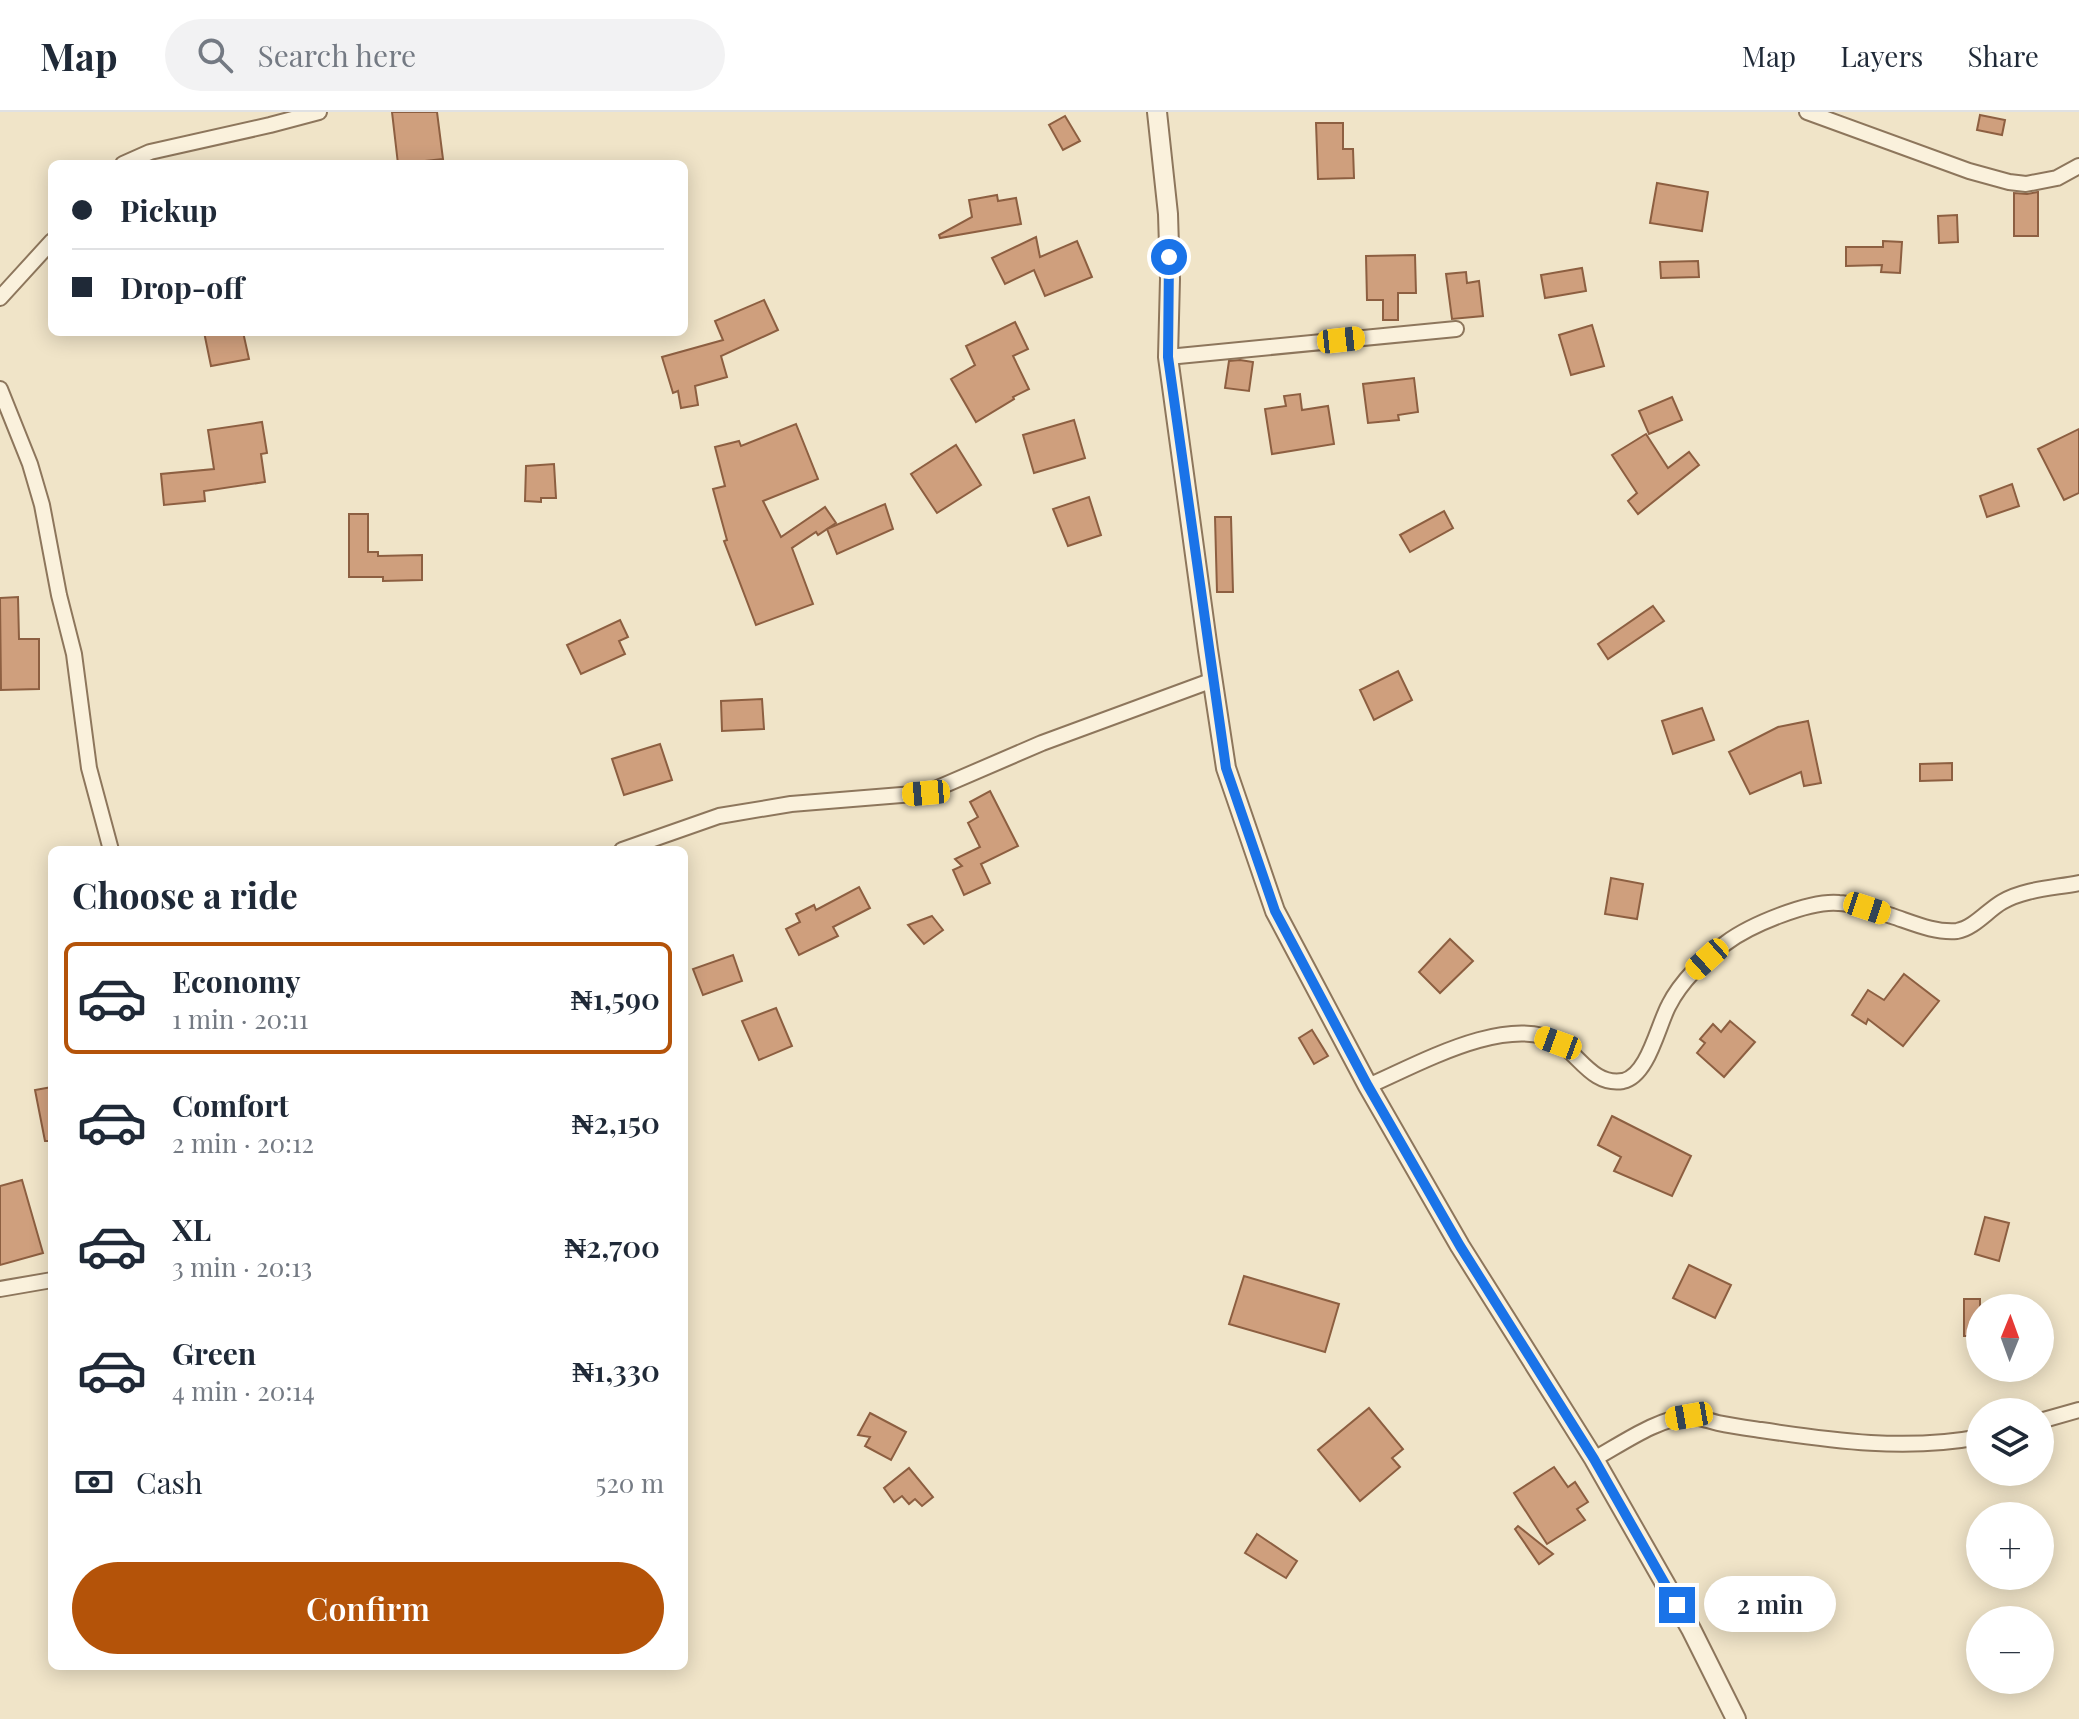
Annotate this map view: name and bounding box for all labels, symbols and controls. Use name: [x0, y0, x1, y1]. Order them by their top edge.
search box: [165, 19, 725, 91]
text: Map: [40, 30, 117, 81]
icon: search: [193, 33, 237, 77]
text: Search here: [257, 35, 416, 75]
text: Map: [1742, 37, 1796, 74]
text: Layers: [1840, 37, 1923, 74]
text: Share: [1967, 37, 2039, 74]
text: Pickup: [120, 190, 217, 230]
route start: [1151, 239, 1187, 275]
text: Drop-off: [120, 267, 244, 307]
car: [1316, 326, 1366, 354]
car: [901, 779, 951, 807]
text: Choose a ride: [72, 870, 298, 918]
car: [1840, 889, 1894, 927]
car: [1681, 934, 1733, 984]
text: Economy: [172, 961, 301, 1001]
icon: car: [76, 962, 148, 1034]
text: ₦1,590: [571, 978, 660, 1018]
text: 1 min · 20:11: [172, 1001, 308, 1036]
car: [1531, 1024, 1585, 1062]
text: Comfort: [172, 1085, 289, 1125]
icon: car: [76, 1086, 148, 1158]
text: ₦2,150: [572, 1102, 660, 1142]
text: 2 min · 20:12: [172, 1125, 314, 1160]
text: XL: [172, 1209, 211, 1249]
icon: car: [76, 1210, 148, 1282]
text: ₦2,700: [564, 1226, 660, 1266]
text: 3 min · 20:13: [172, 1249, 312, 1284]
north arrow: [1966, 1294, 2054, 1382]
map controls: [1966, 1294, 2054, 1694]
text: Green: [172, 1333, 256, 1373]
icon: car: [76, 1334, 148, 1406]
text: ₦1,330: [572, 1350, 660, 1390]
text: 4 min · 20:14: [172, 1373, 315, 1408]
button: layers: [1966, 1398, 2054, 1486]
car: [1663, 1400, 1715, 1432]
icon: cash: [72, 1460, 116, 1504]
text: Cash: [136, 1462, 203, 1502]
text: 520 m: [596, 1465, 664, 1500]
button: +: [1966, 1502, 2054, 1590]
button: Confirm: [72, 1562, 664, 1654]
callout: 2 min: [1705, 1577, 1837, 1633]
text: 2 min: [1737, 1586, 1803, 1621]
route end: [1659, 1587, 1695, 1623]
button: −: [1966, 1606, 2054, 1694]

